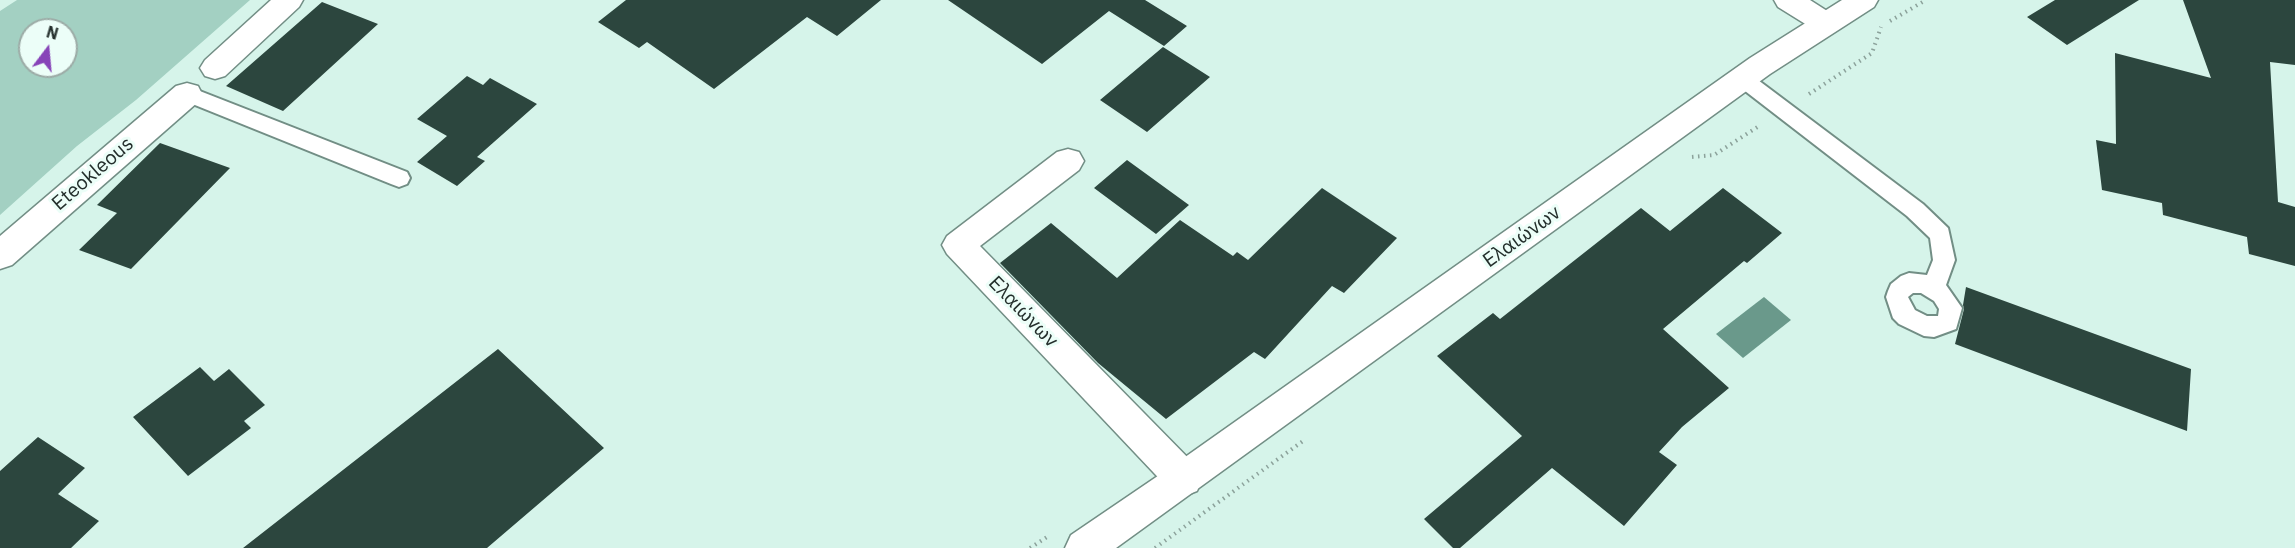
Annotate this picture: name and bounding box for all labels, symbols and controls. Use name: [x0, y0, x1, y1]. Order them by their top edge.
north arrow: [18, 18, 78, 78]
text: N: [44, 21, 61, 44]
street label: Eteokleous: [47, 132, 139, 216]
street label: Ελαιώνων: [1479, 201, 1565, 273]
street label: Ελαιώνων: [983, 271, 1063, 353]

